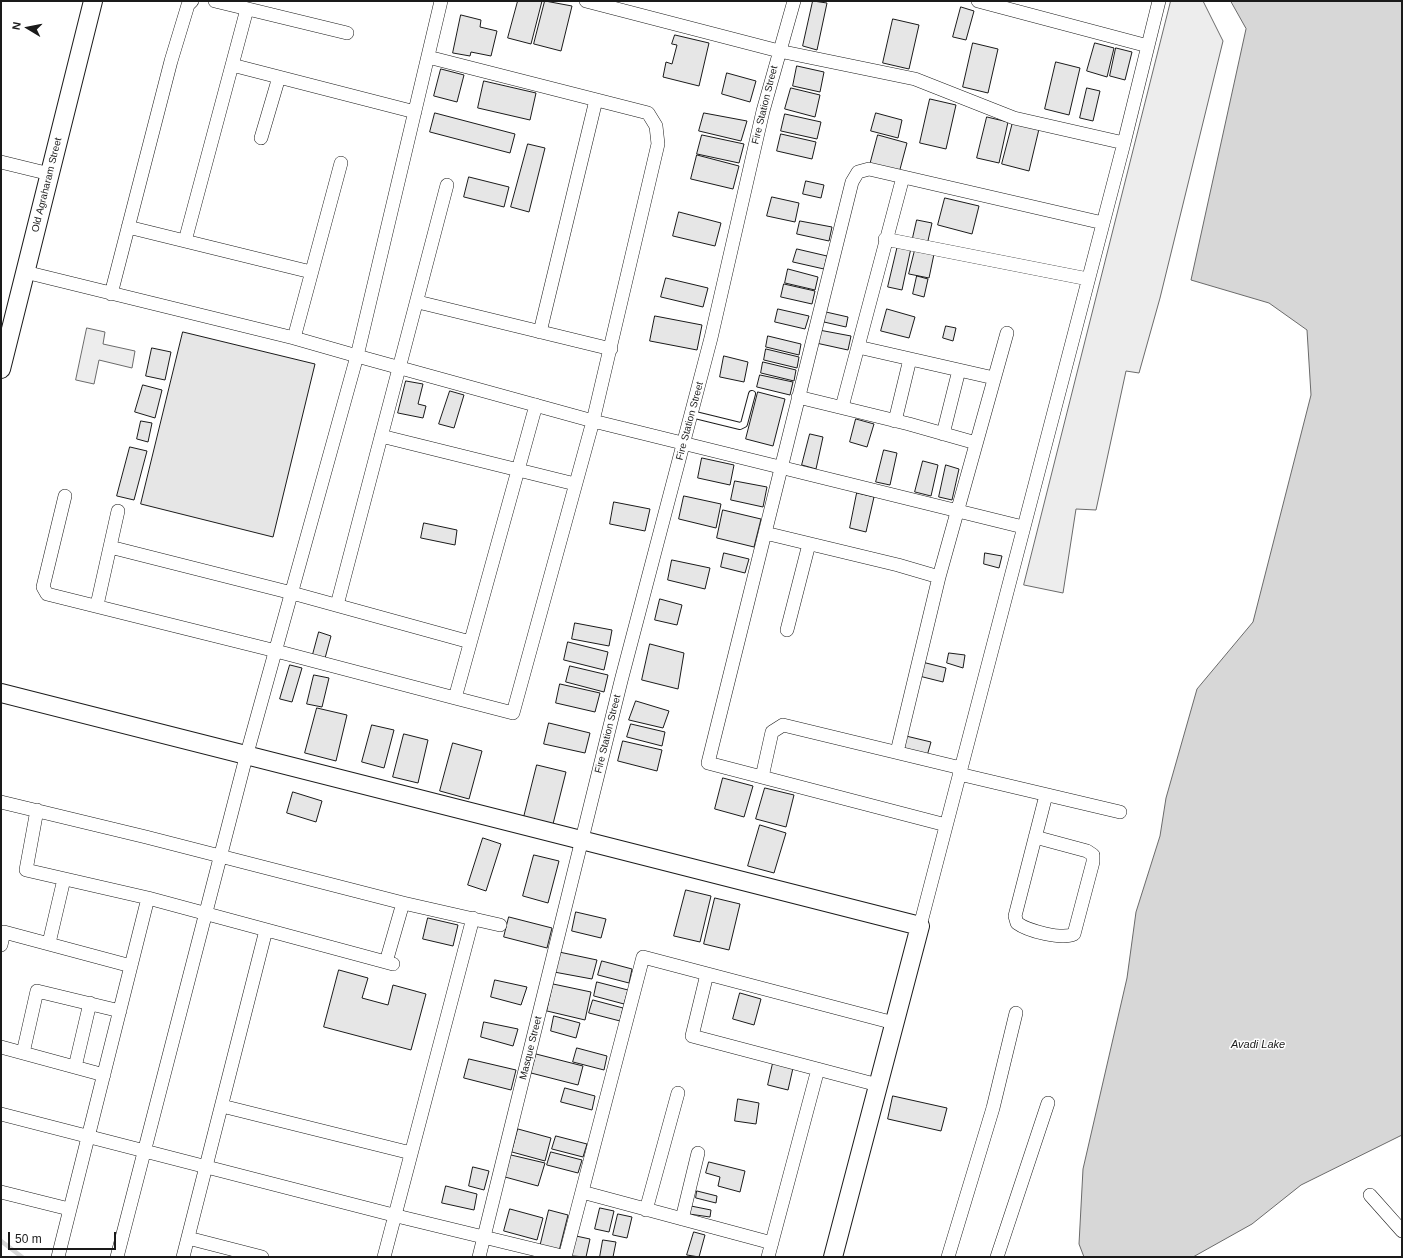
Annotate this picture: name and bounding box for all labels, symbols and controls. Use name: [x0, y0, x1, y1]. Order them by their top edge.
north arrow: [8, 8, 48, 48]
text: N: [10, 21, 23, 31]
street label: Fire Station Street: [749, 64, 781, 146]
street label: Old Agraharam Street: [29, 136, 65, 234]
street label: Fire Station Street: [674, 381, 706, 461]
street label: Fire Station Street: [592, 693, 624, 775]
street label: Masque Street: [517, 1015, 545, 1081]
water label: Avadi Lake: [1231, 1038, 1285, 1052]
scale bar: [10, 1224, 118, 1250]
text: 50 m: [15, 1232, 42, 1246]

